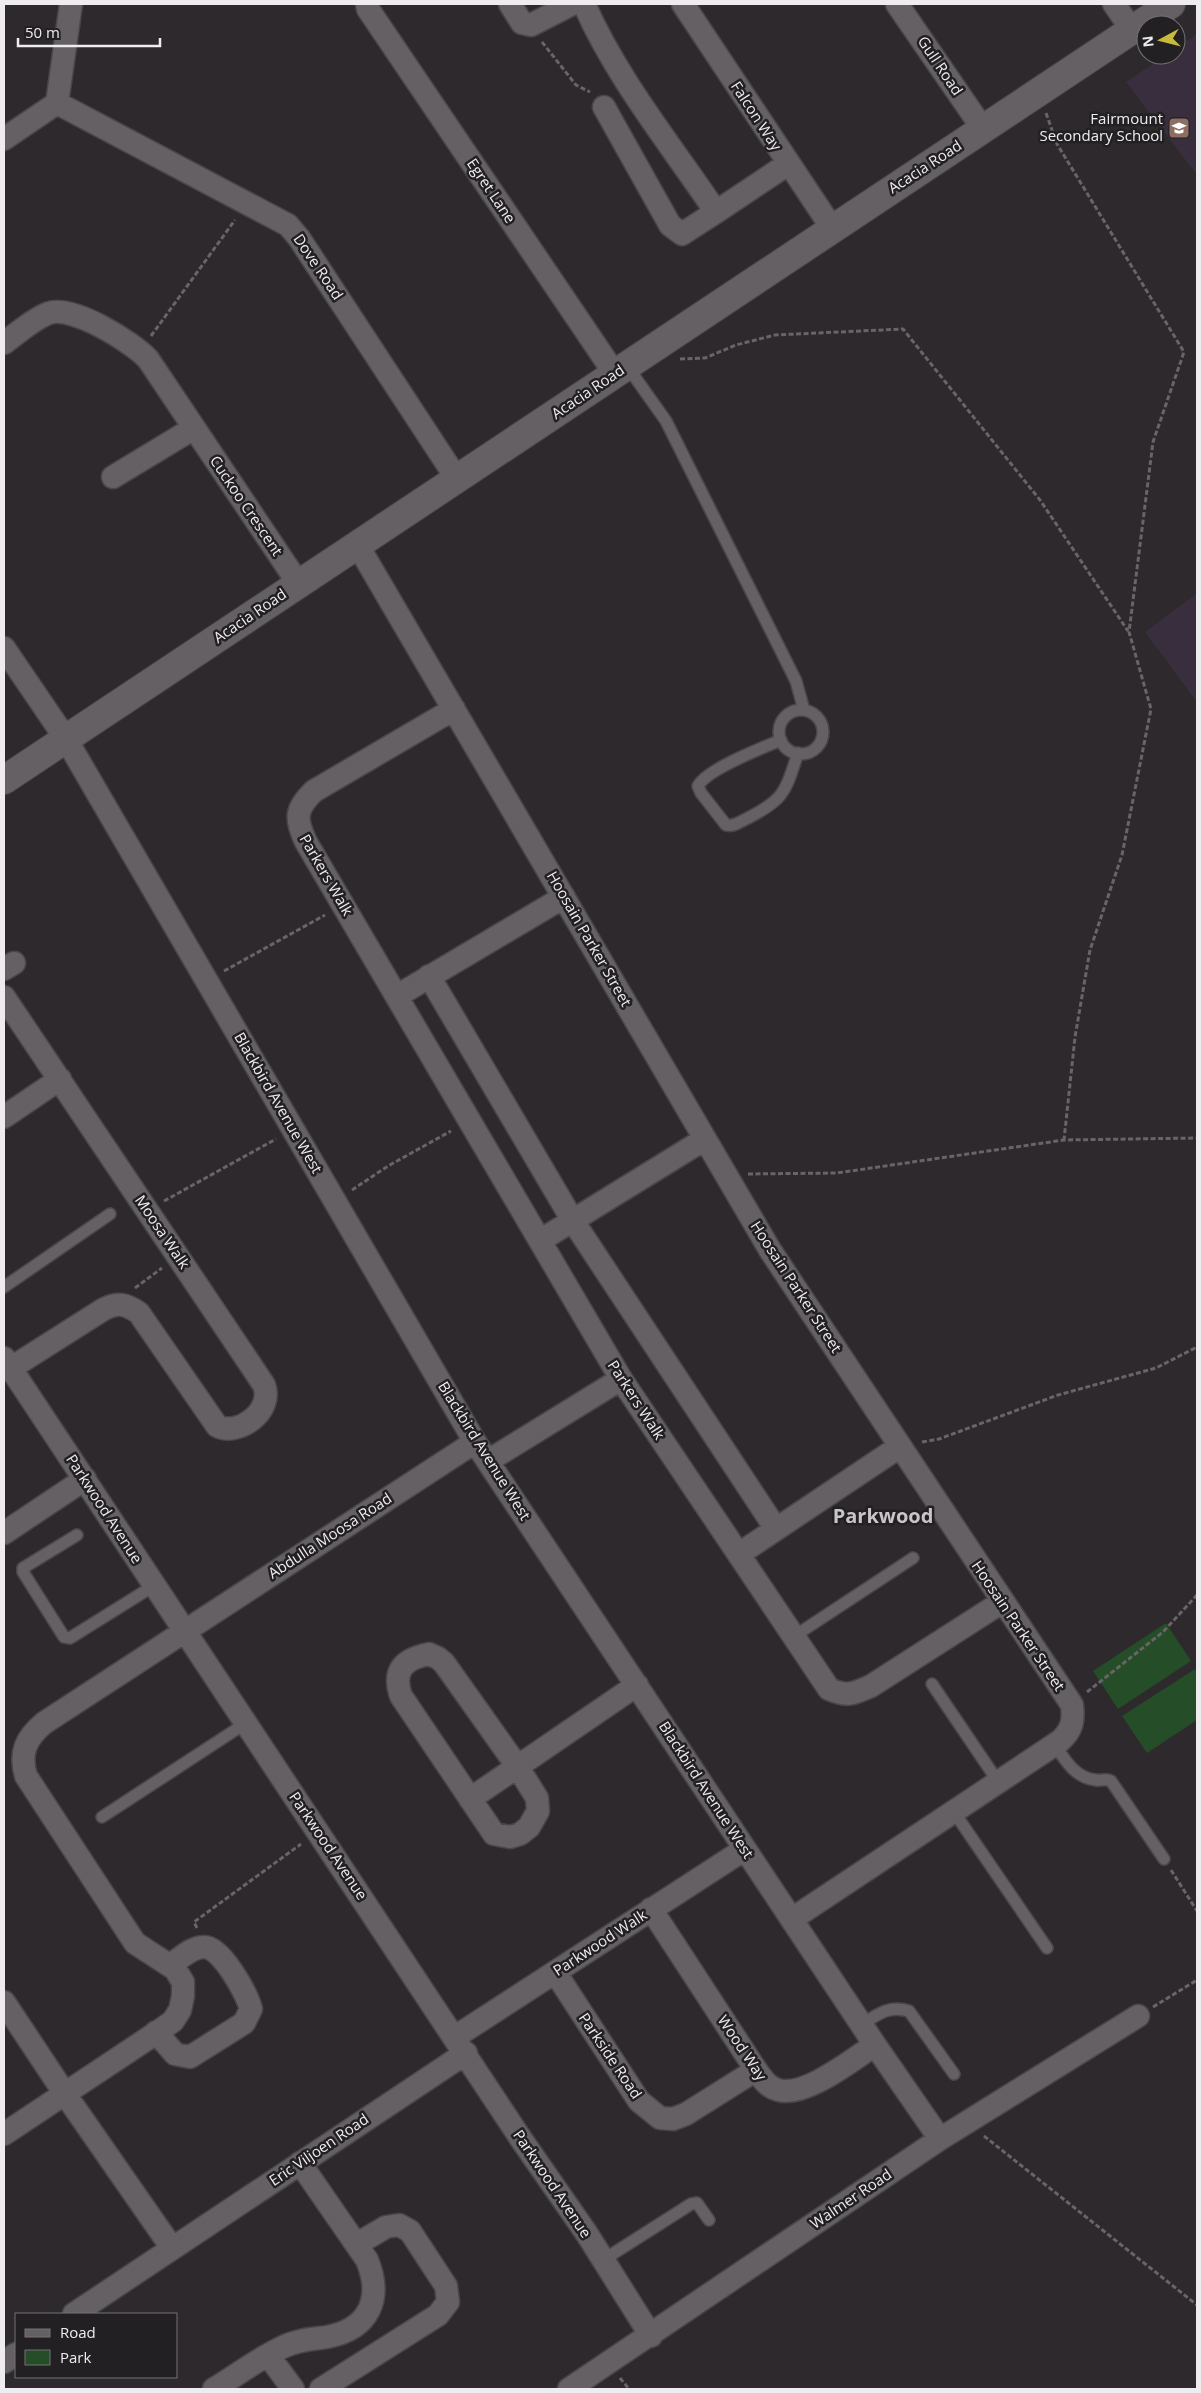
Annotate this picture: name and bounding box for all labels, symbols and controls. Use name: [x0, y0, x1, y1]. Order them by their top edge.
scale bar: [18, 15, 160, 47]
north arrow: [1136, 15, 1186, 65]
text: 50 m: [25, 22, 60, 42]
street label: Gull Road: [914, 32, 968, 99]
text: N: [1137, 35, 1158, 48]
street label: Falcon Way: [727, 77, 787, 154]
place label: Fairmount Secondary School: [1039, 108, 1163, 145]
school or university icon: Fairmount Secondary School: [1167, 116, 1191, 140]
street label: Acacia Road: [884, 135, 965, 197]
street label: Egret Lane: [463, 154, 521, 227]
street label: Dove Road: [289, 230, 348, 303]
street label: Acacia Road: [547, 359, 628, 423]
street label: Cuckoo Crescent: [206, 451, 288, 560]
street label: Acacia Road: [209, 583, 290, 647]
street label: Parkers Walk: [295, 830, 358, 919]
street label: Hoosain Parker Street: [543, 867, 637, 1010]
street label: Blackbird Avenue West: [230, 1028, 328, 1177]
street label: Moosa Walk: [131, 1191, 195, 1272]
street label: Hoosain Parker Street: [747, 1217, 847, 1356]
street label: Parkers Walk: [604, 1356, 670, 1443]
street label: Blackbird Avenue West: [434, 1377, 536, 1524]
street label: Parkwood Avenue: [62, 1450, 148, 1567]
street label: Abdulla Moosa Road: [264, 1488, 395, 1583]
district label: Parkwood: [833, 1502, 933, 1529]
street label: Hoosain Parker Street: [968, 1556, 1070, 1695]
street label: Blackbird Avenue West: [655, 1717, 759, 1862]
street label: Parkwood Avenue: [285, 1787, 372, 1903]
street label: Parkwood Walk: [549, 1904, 650, 1980]
street label: Parkside Road: [575, 2009, 647, 2102]
street label: Wood Way: [714, 2011, 772, 2084]
street label: Eric Viljoen Road: [265, 2108, 372, 2190]
street label: Parkwood Avenue: [509, 2125, 596, 2241]
street label: Walmer Road: [806, 2164, 895, 2233]
legend: [15, 2313, 178, 2378]
text: Road: [60, 2322, 96, 2342]
text: Park: [60, 2347, 91, 2367]

